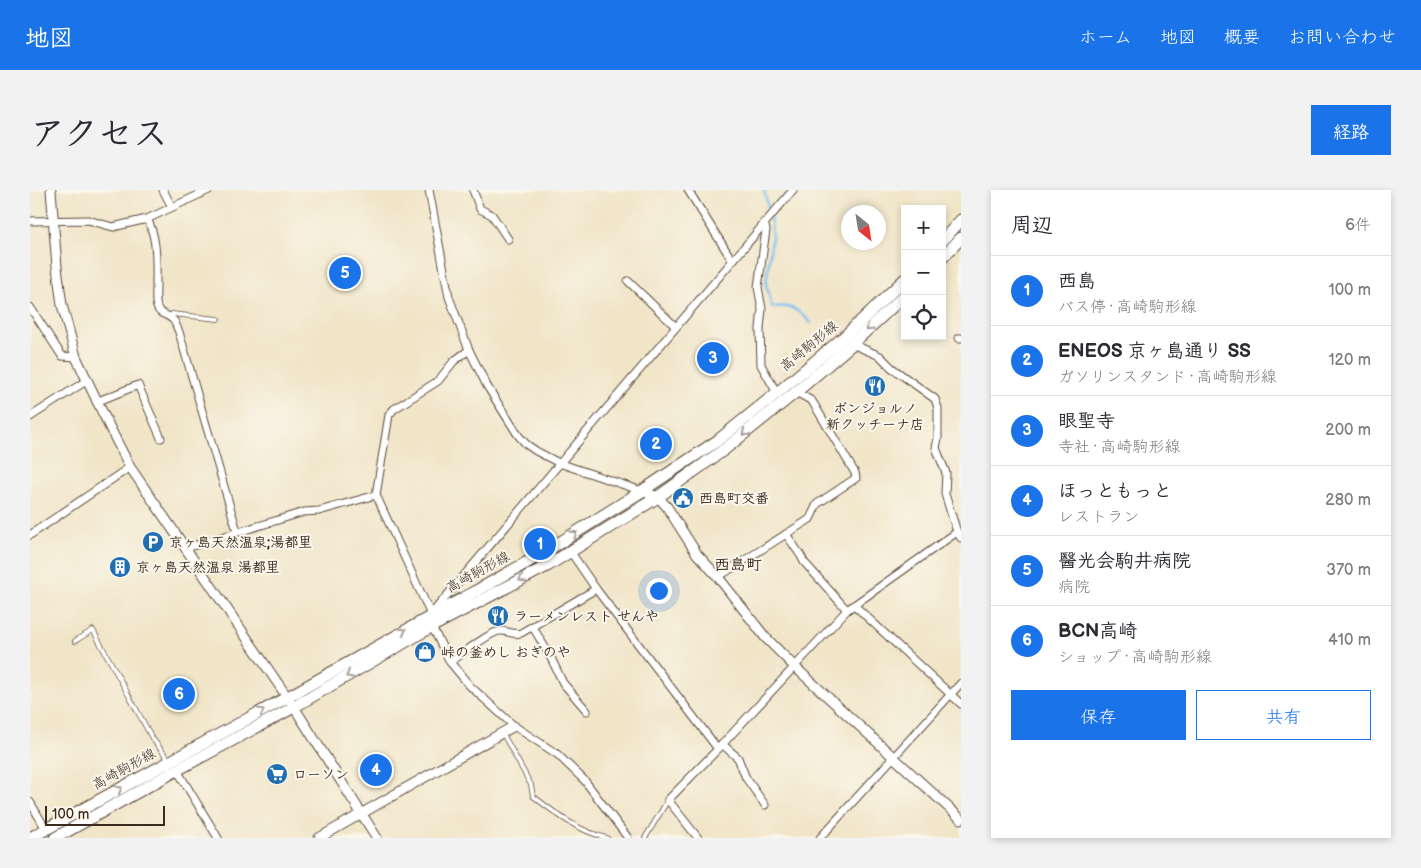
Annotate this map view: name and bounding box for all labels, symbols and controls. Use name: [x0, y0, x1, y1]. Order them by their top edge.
text: 地図: [25, 24, 73, 53]
text: ホーム: [1079, 27, 1132, 48]
text: 地図: [1160, 27, 1196, 48]
text: 概要: [1224, 27, 1260, 48]
text: お問い合わせ: [1288, 27, 1396, 48]
button: 経路: [1311, 105, 1391, 155]
text: アクセス: [30, 113, 168, 156]
north arrow: [841, 205, 886, 250]
map controls: [901, 205, 946, 340]
button: +: [901, 205, 946, 250]
text: 周辺: [1011, 213, 1053, 238]
text: 6件: [1345, 216, 1371, 235]
button: −: [901, 250, 946, 295]
pin: 5: [329, 254, 361, 292]
text: 西島: [1058, 270, 1096, 293]
text: 1: [1024, 281, 1030, 300]
text: 100 m: [1328, 281, 1371, 300]
button: locate: [901, 295, 946, 340]
text: バス停 · 高崎駒形線: [1058, 298, 1196, 317]
street label: 高崎駒形線: [777, 317, 841, 375]
one-way arrow: [866, 322, 875, 331]
pin: 3: [697, 339, 729, 377]
text: ENEOS 京ヶ島通り SS: [1058, 340, 1251, 363]
text: 2: [1022, 351, 1032, 370]
text: 120 m: [1328, 351, 1371, 370]
text: ガソリンスタンド · 高崎駒形線: [1058, 368, 1277, 387]
restaurant icon: ボンジョルノ 新クッチーナ店: [863, 374, 887, 398]
place label: ボンジョルノ 新クッチーナ店: [826, 400, 924, 433]
text: 眼聖寺: [1058, 410, 1115, 433]
text: 3: [1022, 421, 1032, 440]
text: 200 m: [1325, 421, 1371, 440]
pin: 2: [640, 425, 672, 463]
one-way arrow: [742, 427, 751, 435]
text: 寺社 · 高崎駒形線: [1058, 438, 1180, 457]
text: ほっともっと: [1058, 480, 1172, 503]
public building icon: 西島町交番: [671, 486, 695, 510]
place label: 西島町交番: [699, 490, 769, 507]
text: 4: [1022, 491, 1032, 510]
text: 280 m: [1325, 491, 1371, 510]
text: レストラン: [1058, 508, 1139, 527]
pin: 1: [524, 525, 556, 563]
parking icon: 京ヶ島天然温泉;湯都里: [141, 530, 165, 554]
one-way arrow: [569, 530, 578, 540]
place label: 京ヶ島天然温泉;湯都里: [169, 534, 312, 551]
street label: 高崎駒形線: [443, 548, 513, 596]
text: 醫光会駒井病院: [1058, 550, 1191, 573]
building icon: 京ヶ島天然温泉 湯都里: [108, 555, 132, 579]
district label: 西島町: [714, 556, 762, 575]
place label: 京ヶ島天然温泉 湯都里: [136, 559, 280, 576]
text: 5: [1022, 561, 1032, 580]
text: 370 m: [1326, 561, 1371, 580]
one-way arrow: [518, 573, 527, 583]
your location: [646, 578, 672, 604]
text: 病院: [1058, 578, 1090, 597]
restaurant icon: ラーメンレスト せんや: [486, 604, 510, 628]
place label: ラーメンレスト せんや: [514, 608, 659, 625]
text: BCN高崎: [1058, 620, 1137, 643]
one-way arrow: [397, 627, 406, 637]
text: 6: [1022, 631, 1032, 650]
text: 410 m: [1328, 631, 1371, 650]
shop icon: 峠の釜めし おぎのや: [413, 640, 437, 664]
place label: 峠の釜めし おぎのや: [441, 644, 571, 661]
text: ショップ · 高崎駒形線: [1058, 648, 1212, 667]
one-way arrow: [345, 669, 354, 679]
pin: 6: [163, 675, 195, 713]
button: 保存: [1011, 690, 1186, 740]
button: 共有: [1196, 690, 1371, 740]
one-way arrow: [256, 707, 265, 717]
street label: 高崎駒形線: [89, 745, 159, 793]
pin: 4: [360, 751, 392, 789]
supermarket icon: ローソン: [265, 762, 289, 786]
place label: ローソン: [293, 766, 349, 783]
one-way arrow: [114, 786, 123, 796]
scale bar: [45, 803, 165, 826]
text: 100 m: [52, 806, 89, 823]

